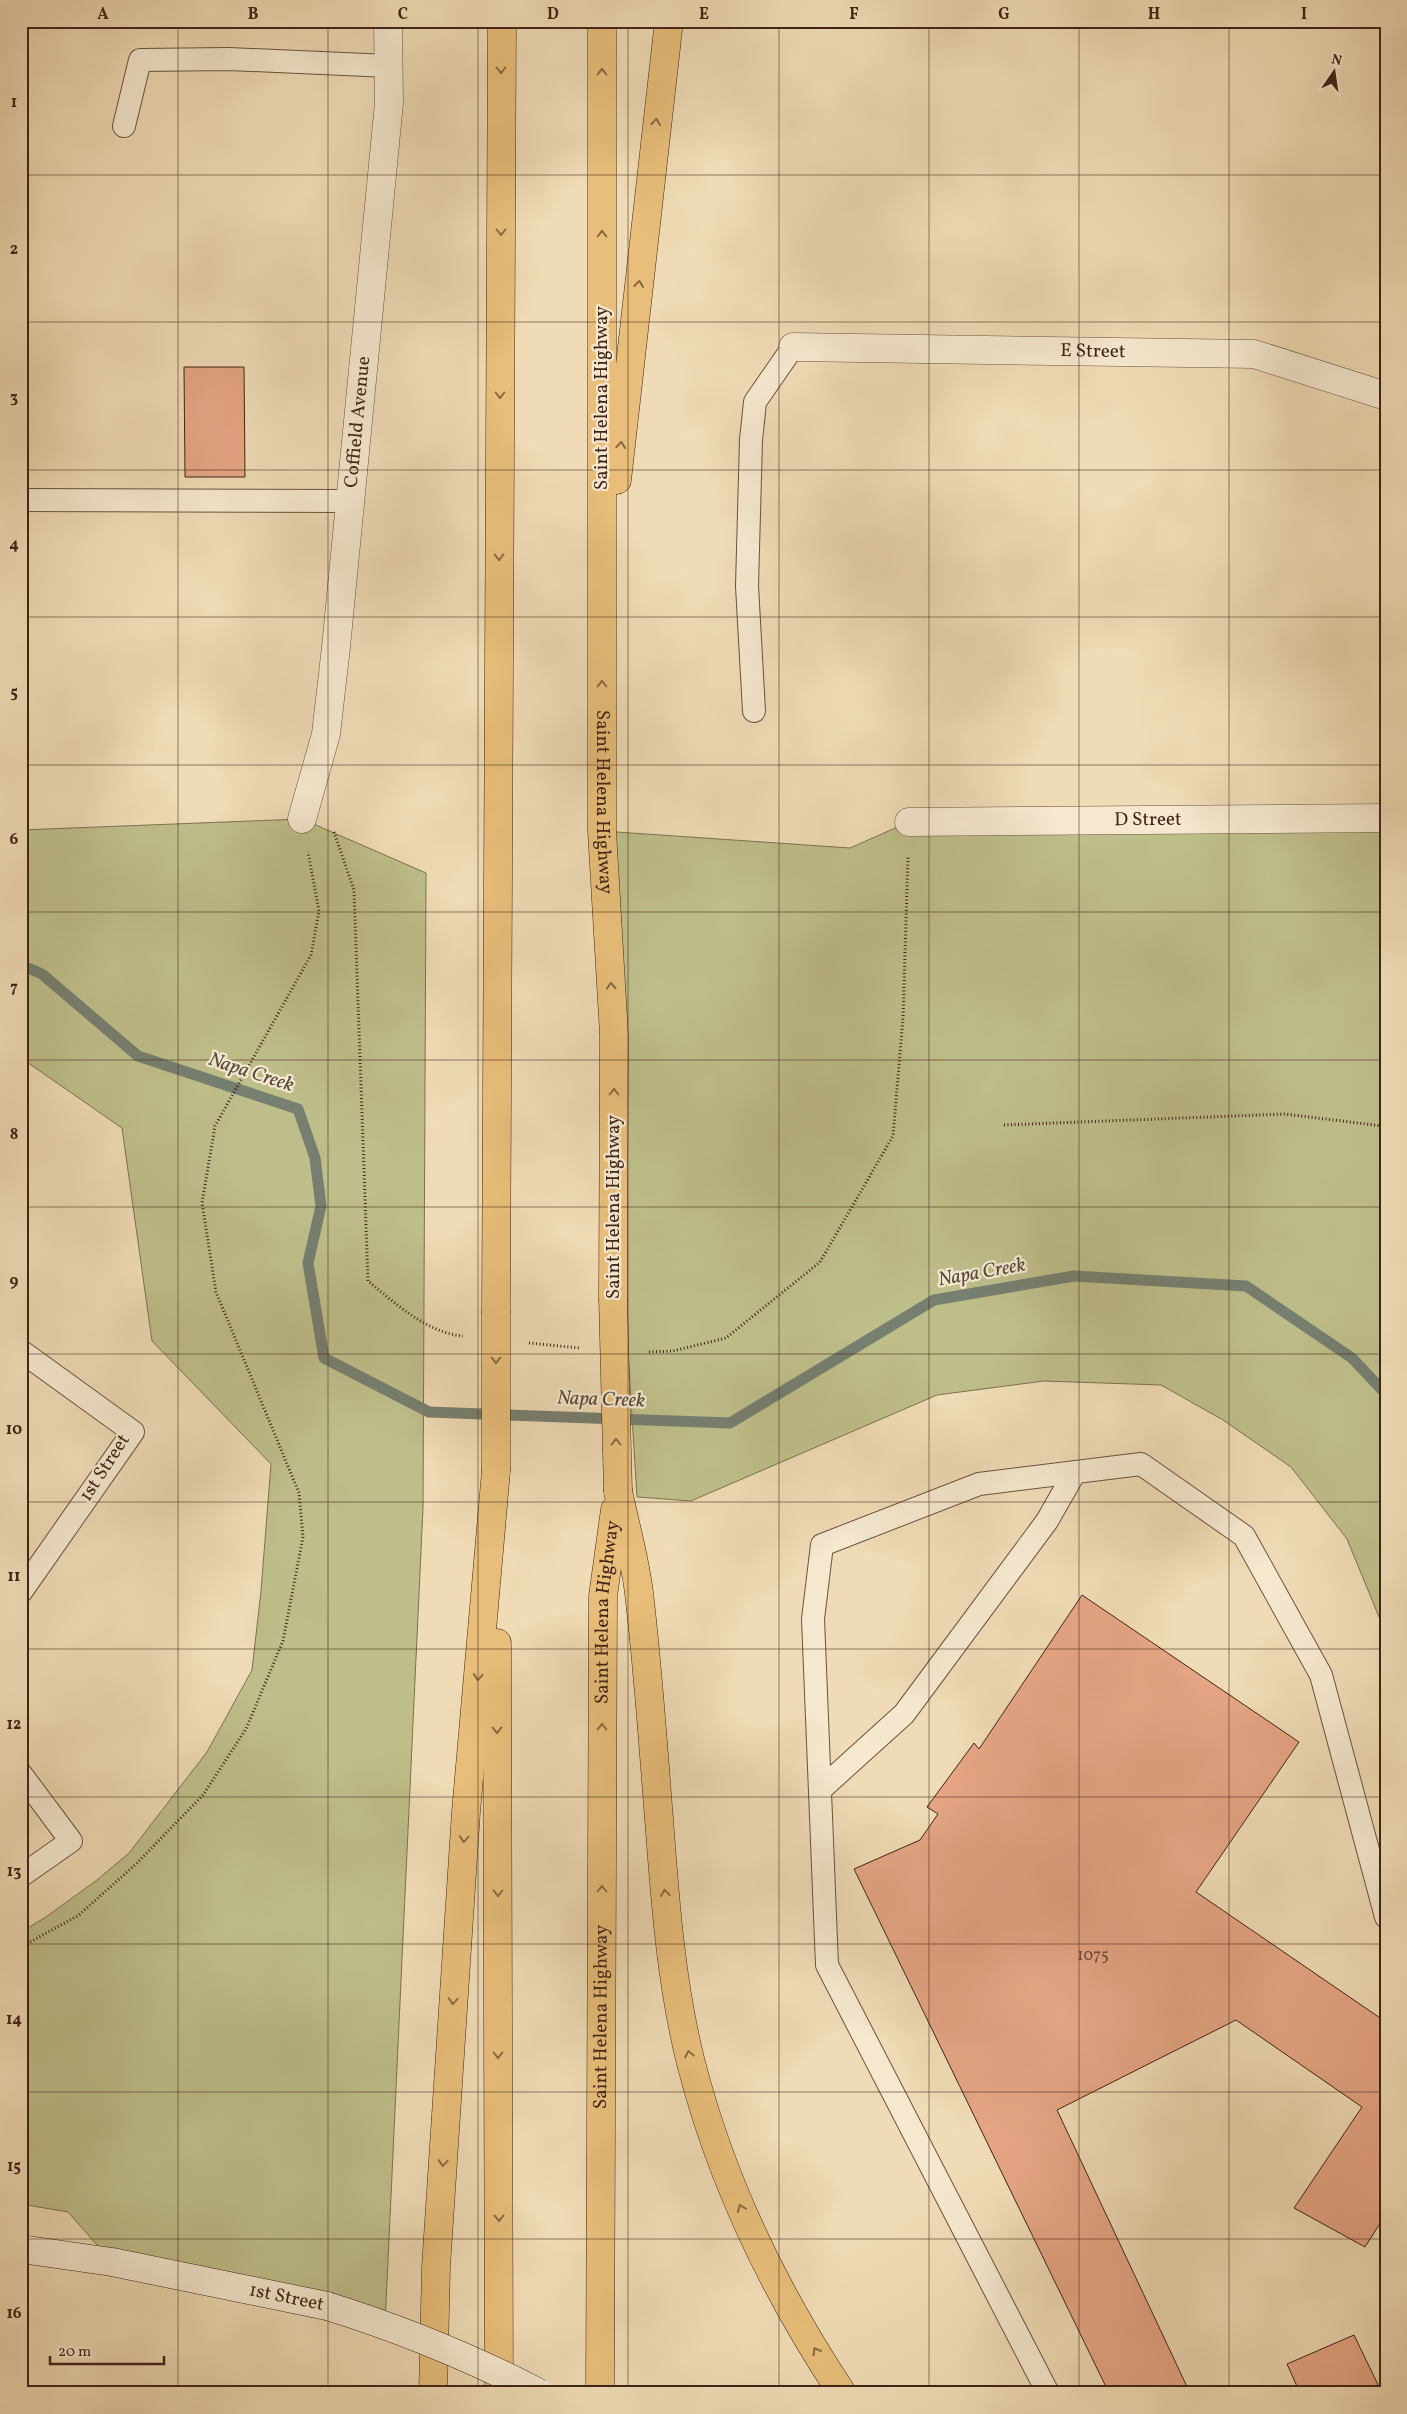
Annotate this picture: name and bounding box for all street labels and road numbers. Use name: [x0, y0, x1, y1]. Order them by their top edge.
street label: Saint Helena Highway: [589, 306, 615, 490]
street label: E Street: [1060, 338, 1126, 365]
street label: Coffield Avenue: [339, 355, 377, 489]
street label: Saint Helena Highway: [589, 710, 619, 895]
street label: D Street: [1114, 807, 1182, 833]
street label: Saint Helena Highway: [601, 1115, 627, 1299]
street label: 1st Street: [73, 1429, 137, 1507]
street label: Saint Helena Highway: [590, 1519, 626, 1704]
street label: Saint Helena Highway: [588, 1925, 615, 2109]
street label: 1st Street: [247, 2277, 327, 2318]

